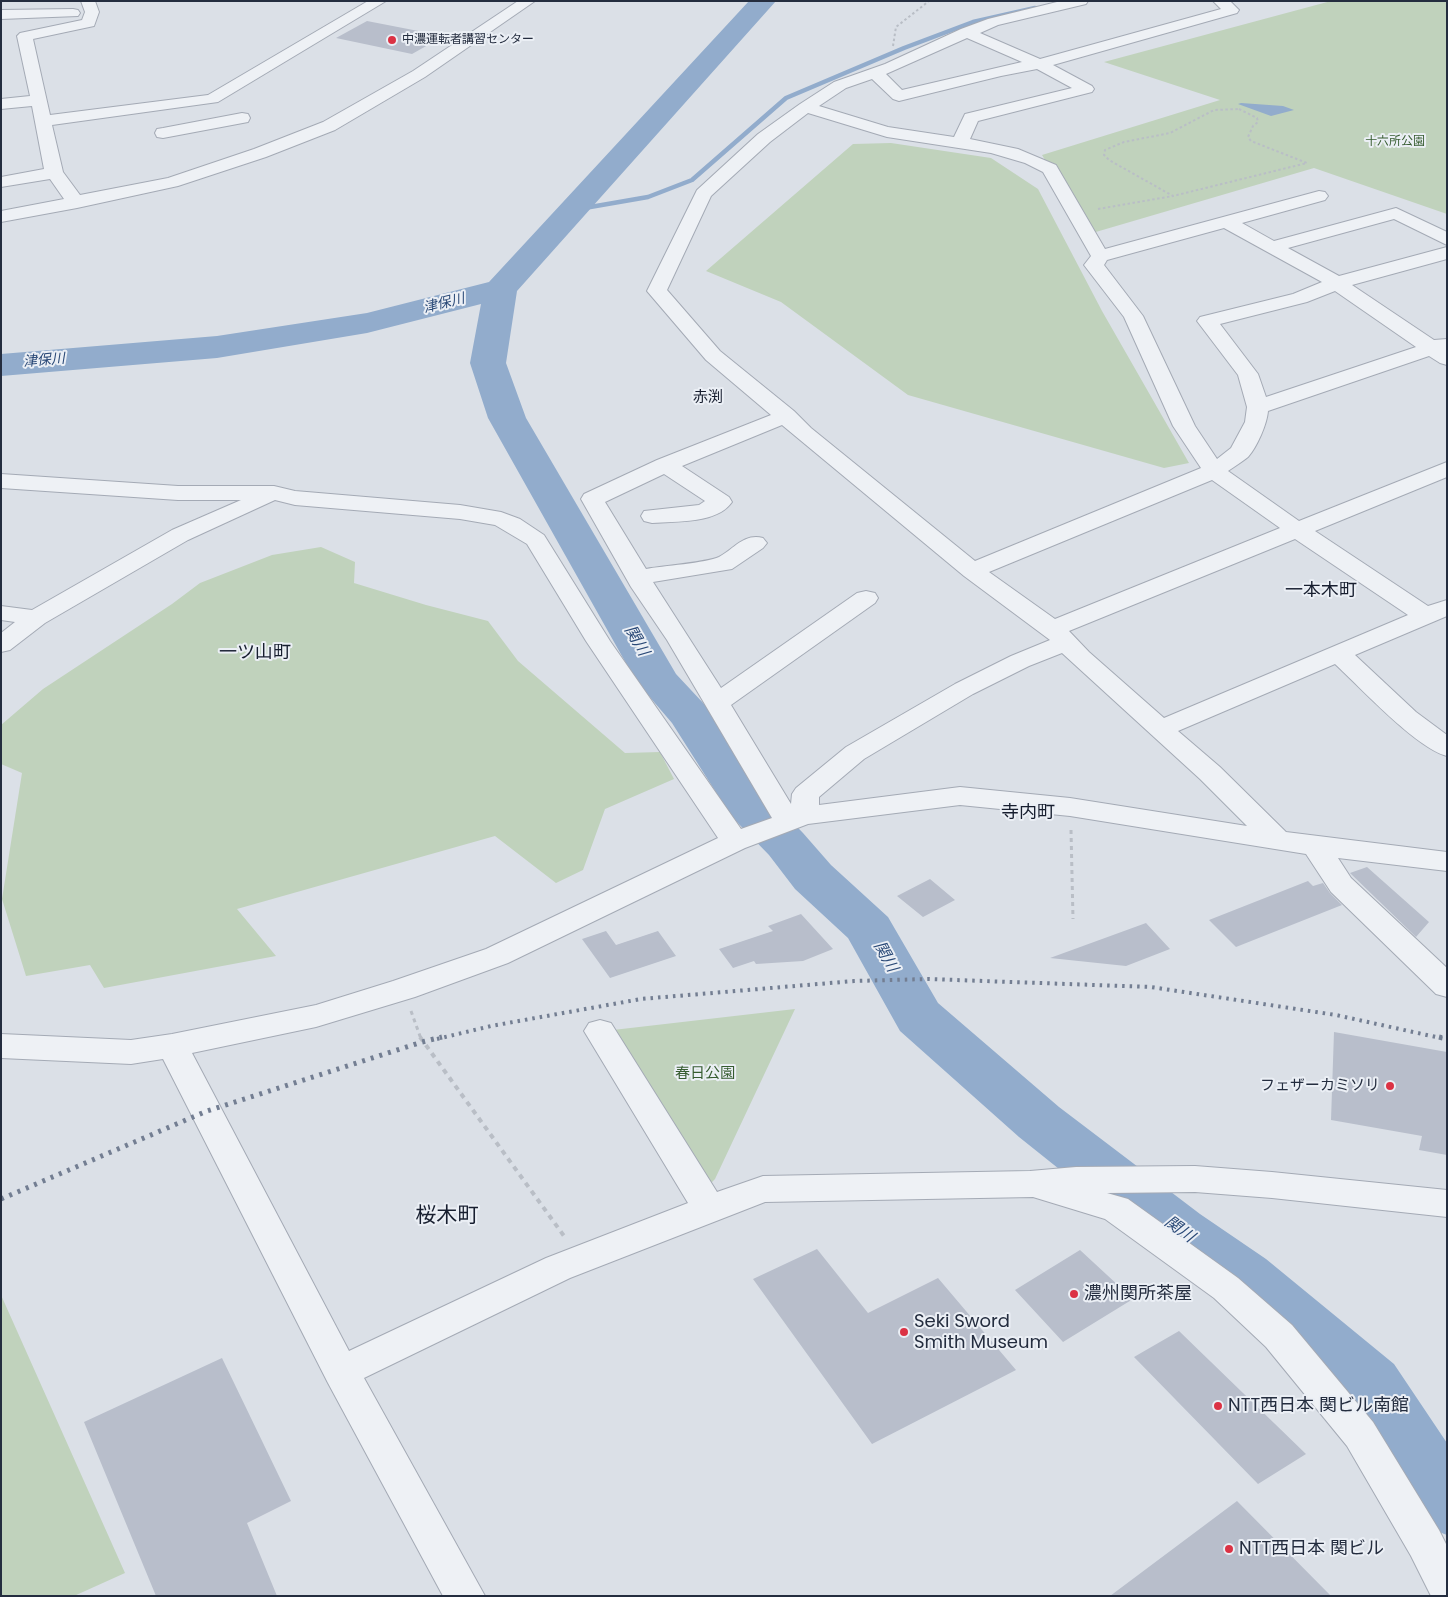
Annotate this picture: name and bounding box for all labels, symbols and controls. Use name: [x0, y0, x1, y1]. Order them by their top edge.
place label: 中濃運転者講習センター: [402, 33, 534, 47]
marker: 中濃運転者講習センター: [386, 34, 398, 46]
park label: 十六所公園: [1365, 135, 1425, 149]
water label: 津保川: [422, 291, 466, 317]
water label: 津保川: [22, 351, 66, 371]
district label: 赤渕: [693, 389, 723, 407]
district label: 一本木町: [1285, 580, 1357, 602]
water label: 関川: [620, 622, 652, 660]
district label: 一ツ山町: [219, 642, 291, 664]
district label: 寺内町: [1001, 802, 1055, 824]
water label: 関川: [869, 938, 901, 976]
park label: 春日公園: [675, 1065, 735, 1083]
place label: フェザーカミソリ: [1260, 1077, 1380, 1095]
marker: フェザーカミソリ: [1384, 1080, 1396, 1092]
district label: 桜木町: [416, 1204, 478, 1230]
water label: 関川: [1160, 1213, 1198, 1247]
place label: 濃州関所茶屋: [1084, 1283, 1192, 1305]
marker: 濃州関所茶屋: [1068, 1288, 1080, 1300]
place label: Seki Sword Smith Museum: [914, 1311, 1048, 1354]
marker: Seki Sword Smith Museum: [898, 1326, 910, 1338]
place label: NTT西日本 関ビル南館: [1228, 1395, 1409, 1417]
marker: NTT西日本 関ビル南館: [1212, 1400, 1224, 1412]
place label: NTT西日本 関ビル: [1239, 1538, 1384, 1560]
marker: NTT西日本 関ビル: [1223, 1543, 1235, 1555]

